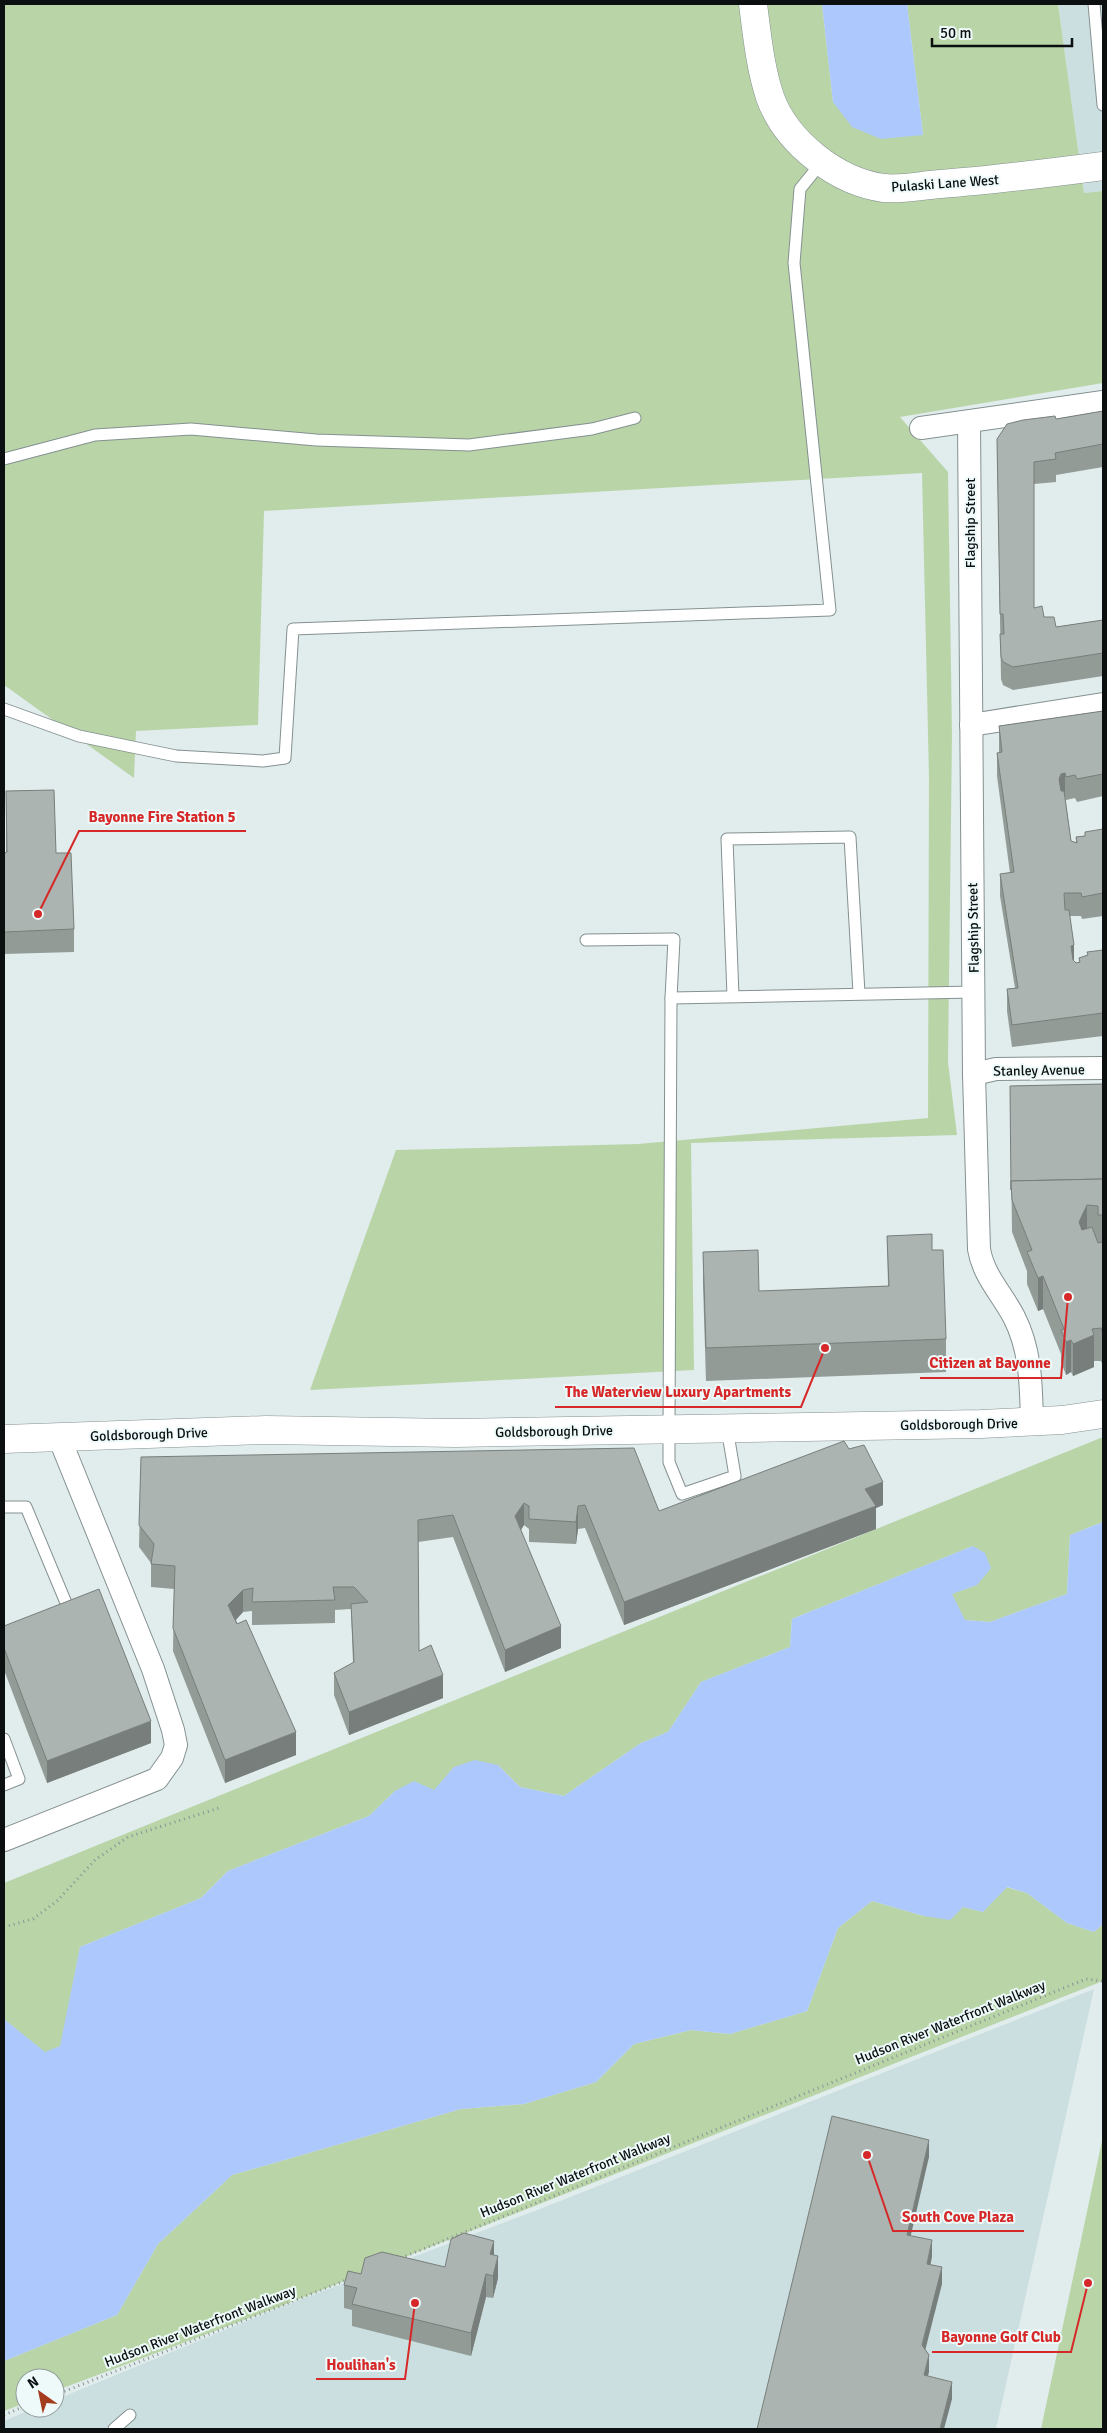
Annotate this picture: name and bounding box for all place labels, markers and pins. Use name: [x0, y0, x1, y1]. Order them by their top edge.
callout: Bayonne Fire Station 5: [79, 801, 246, 831]
callout: Citizen at Bayonne: [920, 1348, 1061, 1378]
callout: The Waterview Luxury Apartments: [555, 1377, 801, 1407]
callout: South Cove Plaza: [893, 2201, 1024, 2231]
callout: Bayonne Golf Club: [932, 2322, 1071, 2352]
callout: Houlihan's: [316, 2349, 405, 2379]

